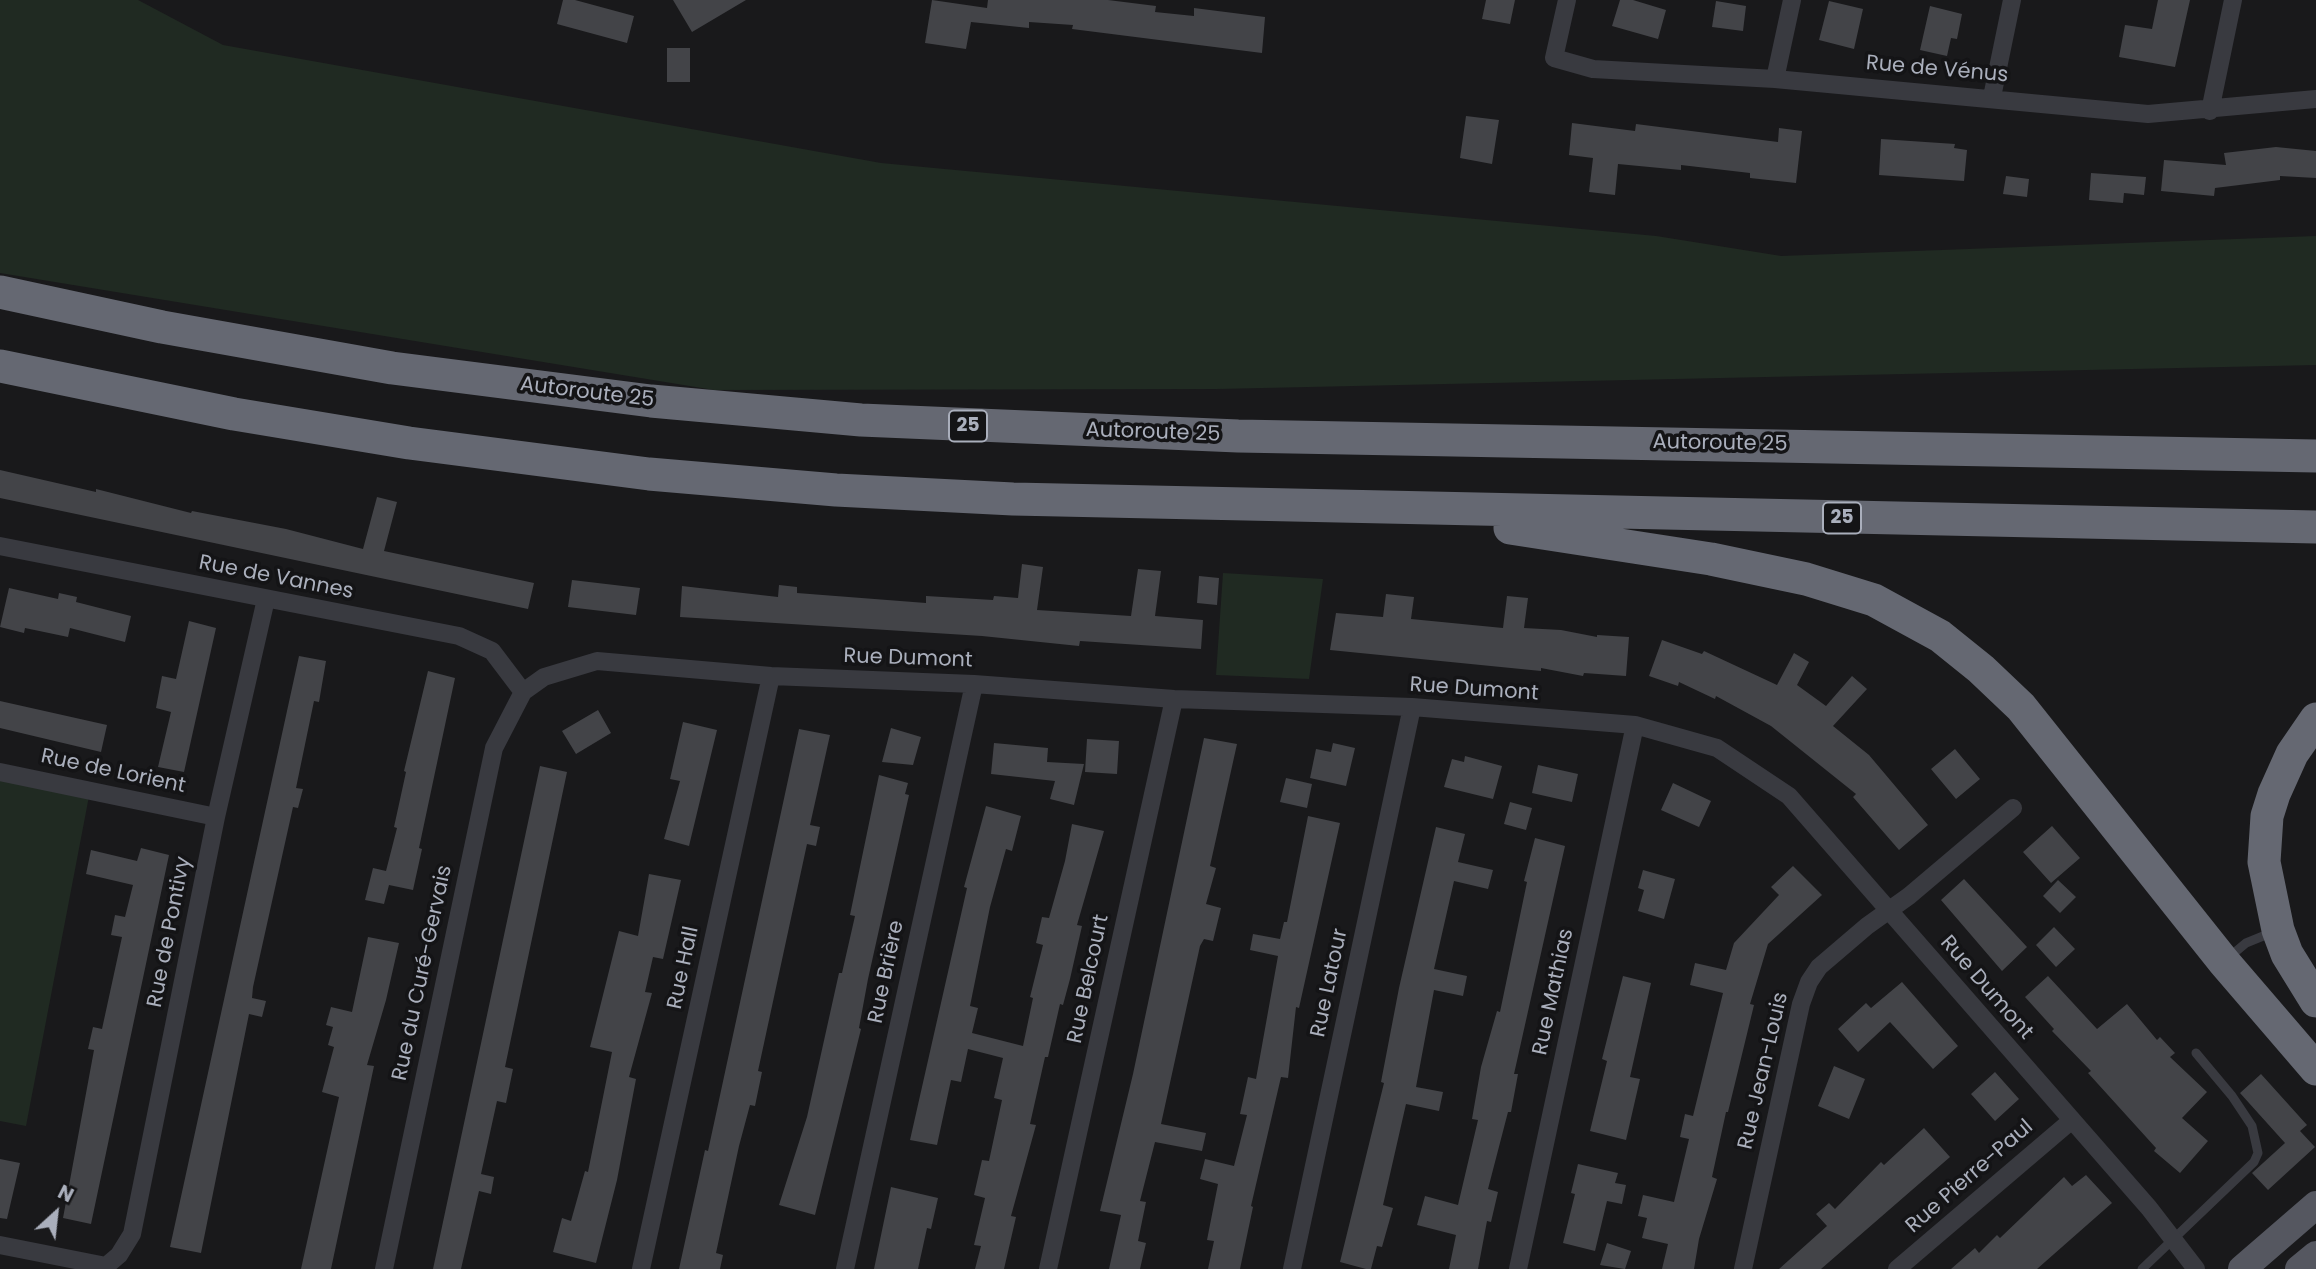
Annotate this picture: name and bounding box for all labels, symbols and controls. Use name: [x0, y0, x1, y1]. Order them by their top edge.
street label: Rue de Vénus: [1865, 51, 2009, 89]
street label: Autoroute 25: [519, 372, 655, 414]
road number: 25: [949, 410, 987, 442]
street label: Autoroute 25: [1085, 418, 1221, 448]
street label: Autoroute 25: [1652, 430, 1788, 458]
road number: 25: [1823, 503, 1861, 534]
street label: Rue de Vannes: [197, 551, 355, 605]
street label: Rue Dumont: [843, 644, 973, 674]
street label: Rue Dumont: [1409, 673, 1539, 707]
street label: Rue de Lorient: [38, 744, 188, 800]
street label: Rue de Pontivy: [143, 854, 197, 1010]
street label: Rue du Curé-Gervais: [388, 863, 458, 1083]
street label: Rue Belcourt: [1063, 912, 1115, 1046]
street label: Rue Brière: [864, 918, 910, 1026]
street label: Rue Hall: [663, 924, 705, 1012]
street label: Rue Latour: [1306, 926, 1354, 1040]
street label: Rue Mathias: [1528, 927, 1580, 1057]
street label: Rue Dumont: [1934, 931, 2038, 1045]
street label: Rue Jean-Louis: [1734, 990, 1794, 1152]
street label: Rue Pierre-Paul: [1901, 1115, 2039, 1239]
north arrow: [21, 1178, 91, 1248]
text: N: [53, 1179, 78, 1209]

